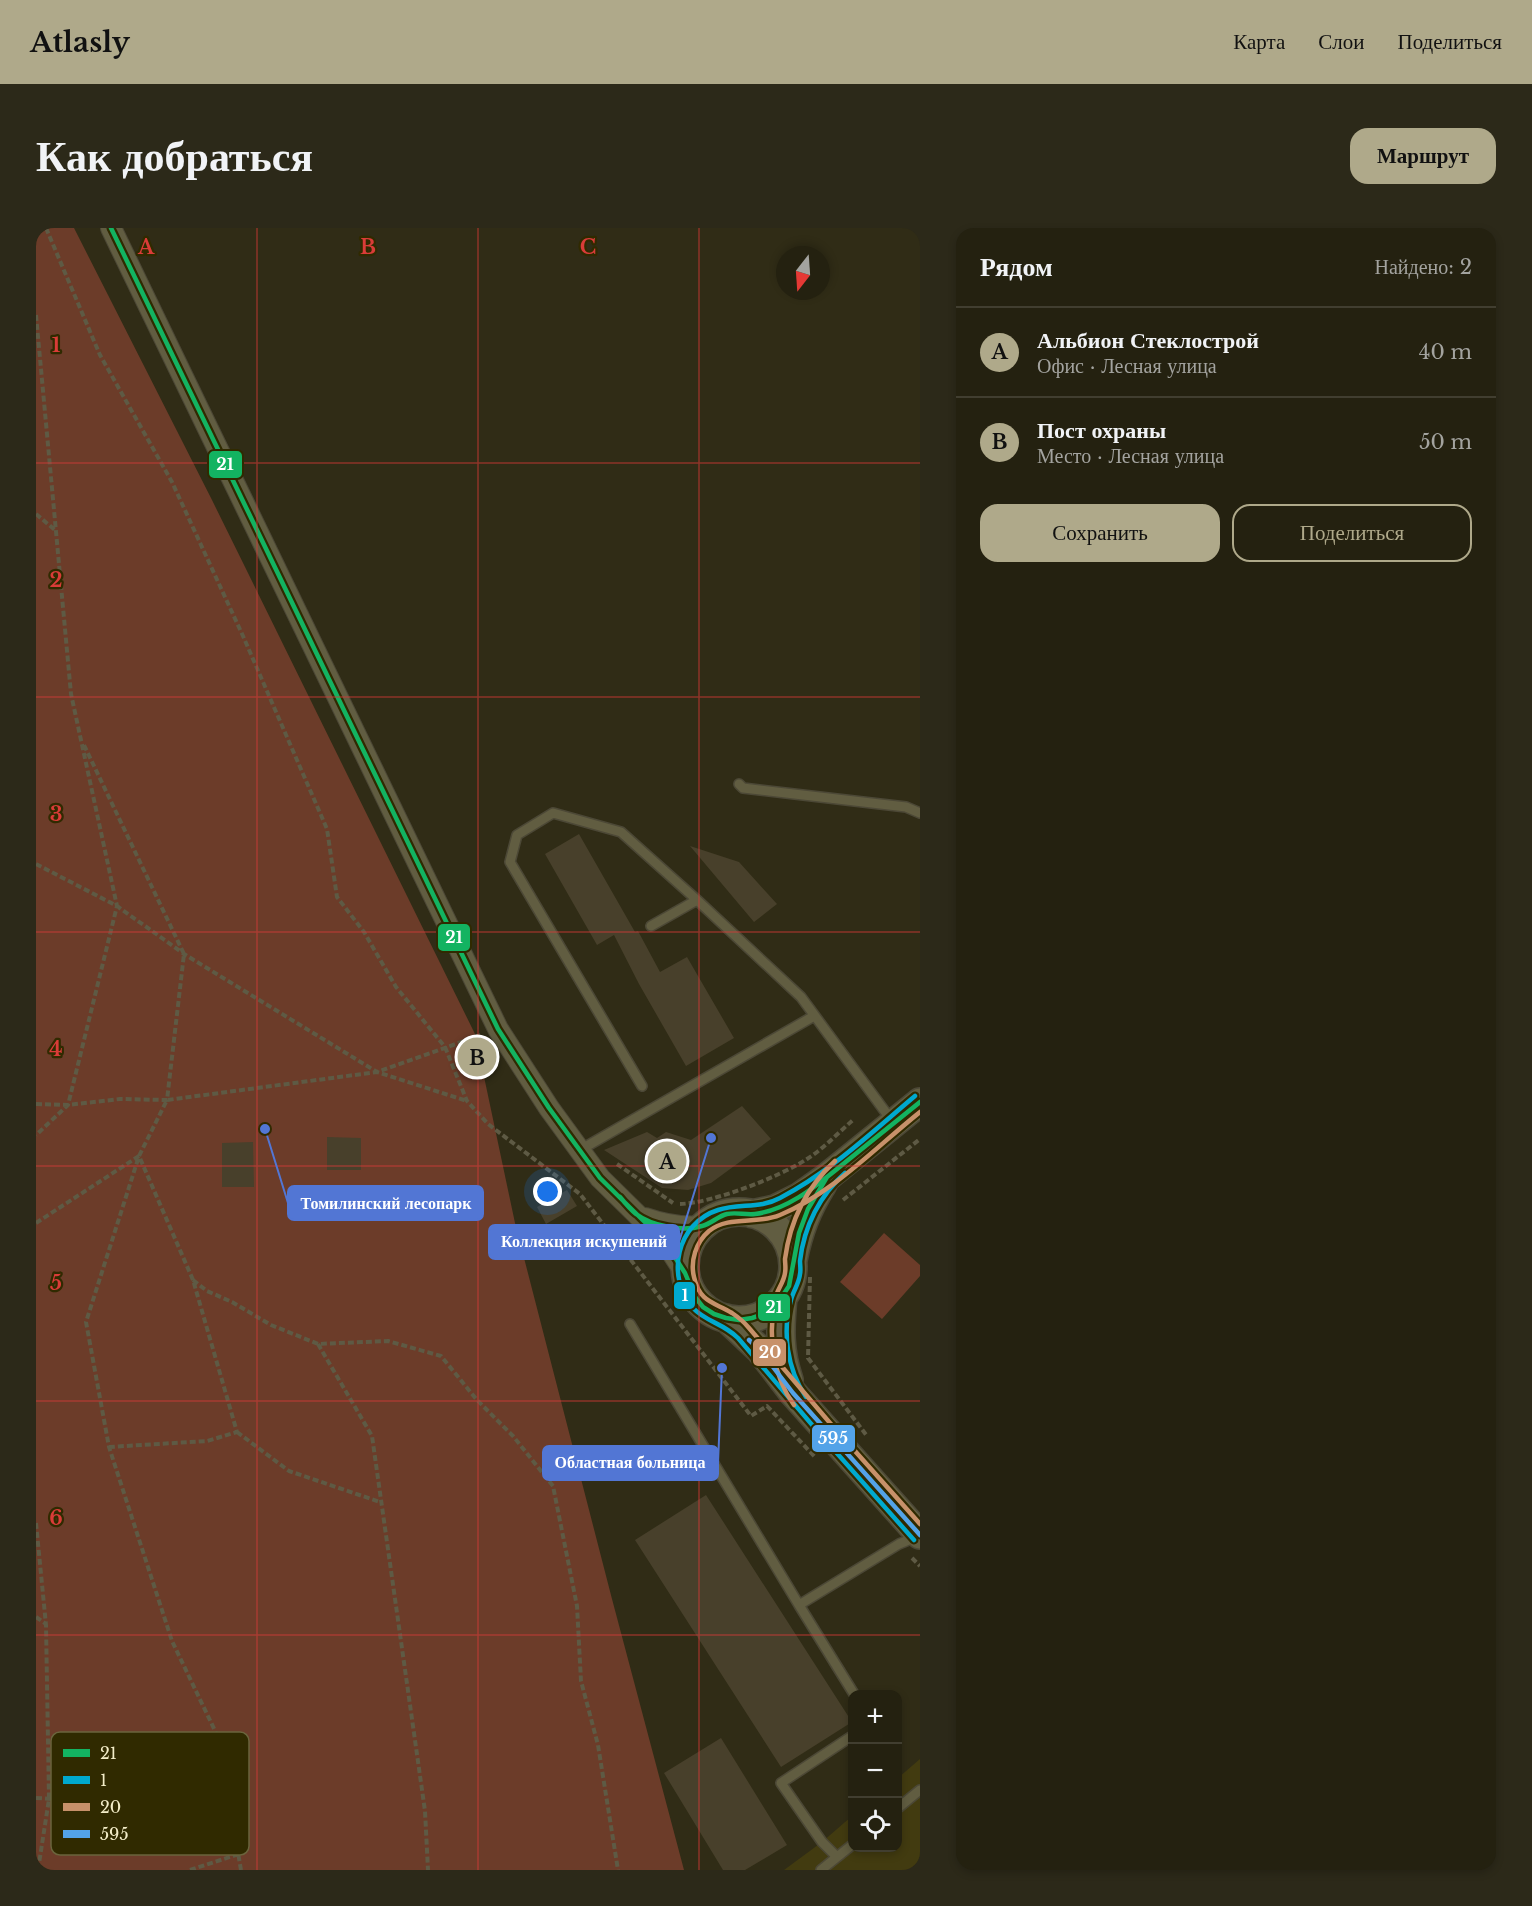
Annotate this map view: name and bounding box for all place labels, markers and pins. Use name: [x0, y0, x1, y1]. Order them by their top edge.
pin: B: [458, 1034, 496, 1080]
pin: A: [648, 1138, 686, 1184]
callout: Томилинский лесопарк: [288, 1186, 483, 1220]
callout: Коллекция искушений: [489, 1225, 679, 1259]
callout: Областная больница: [543, 1446, 718, 1480]

